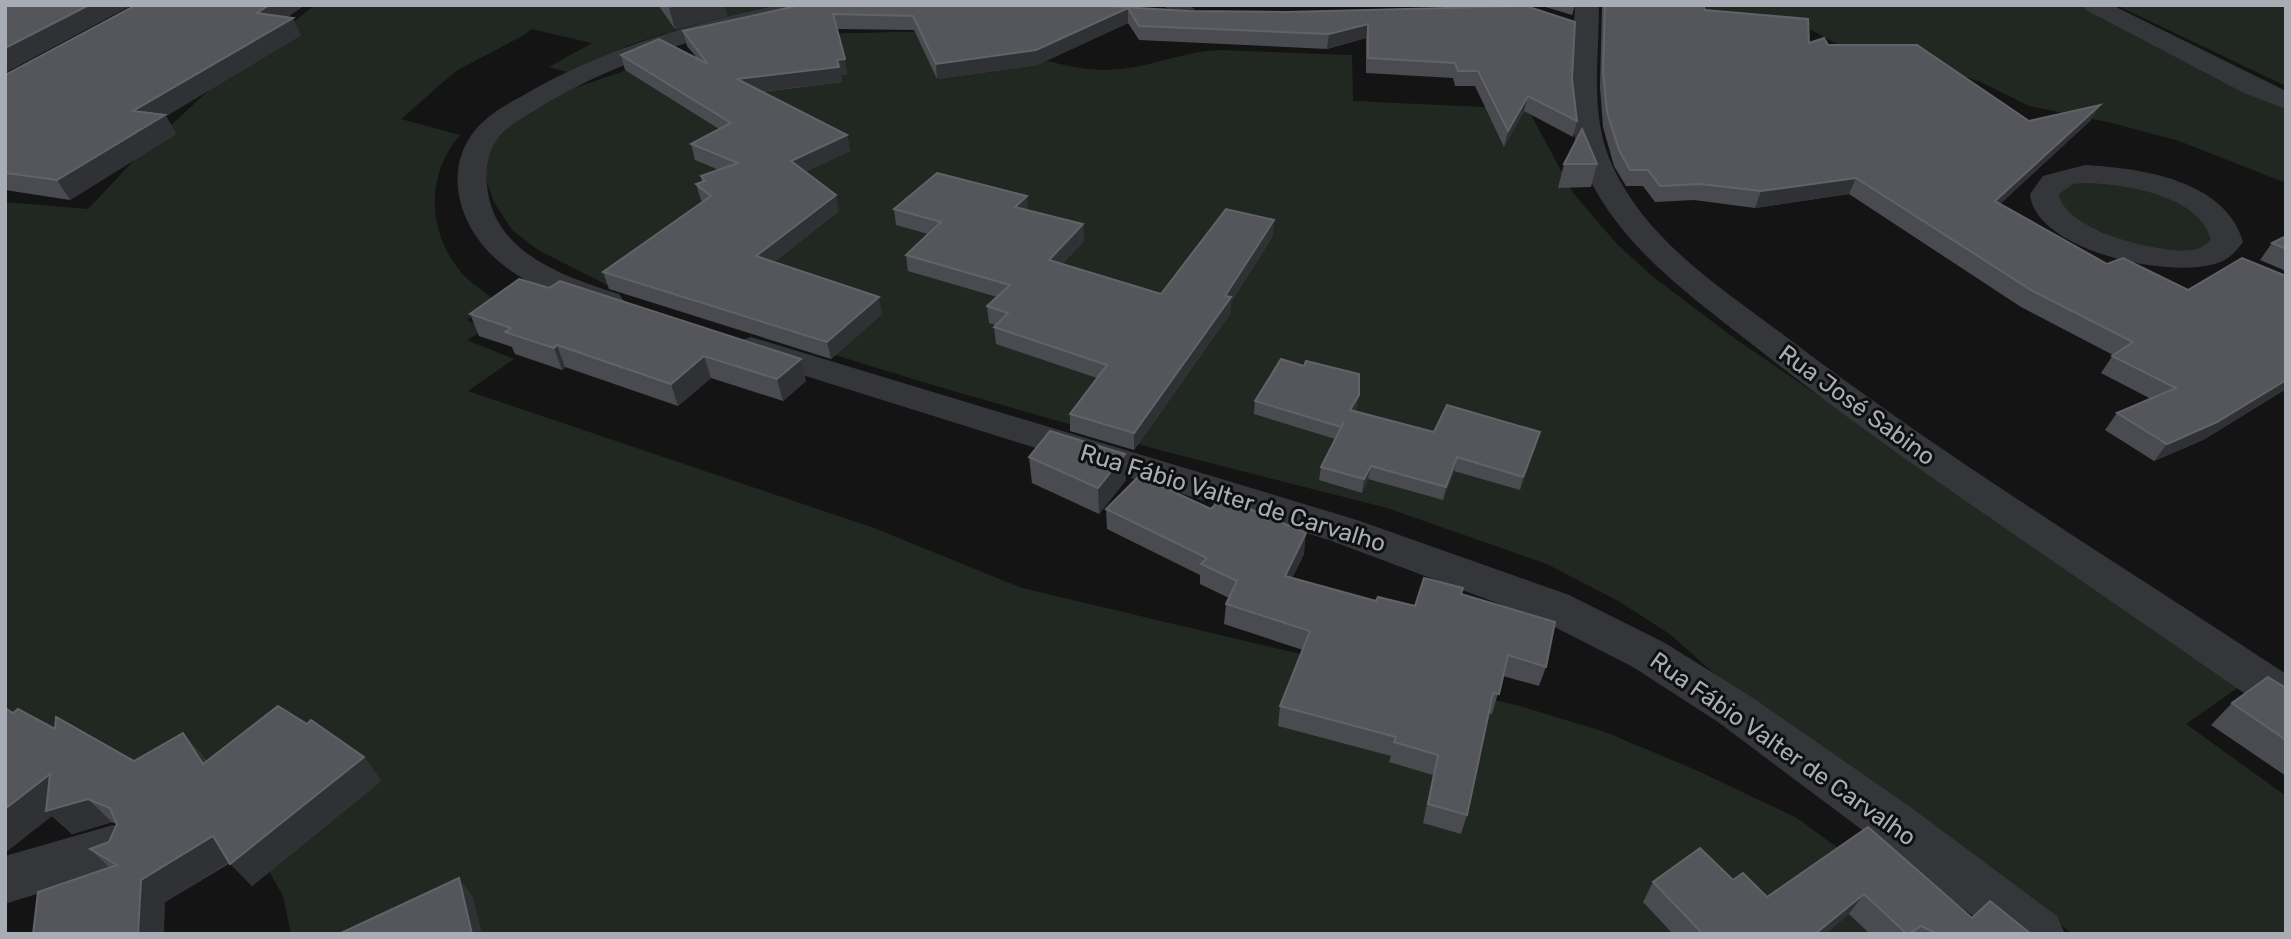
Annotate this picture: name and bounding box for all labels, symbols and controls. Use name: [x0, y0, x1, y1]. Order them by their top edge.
street label: Rua José Sabino: [1773, 339, 1941, 471]
street label: Rua Fábio Valter de Carvalho: [1077, 438, 1389, 558]
street label: Rua Fábio Valter de Carvalho: [1645, 646, 1921, 852]

